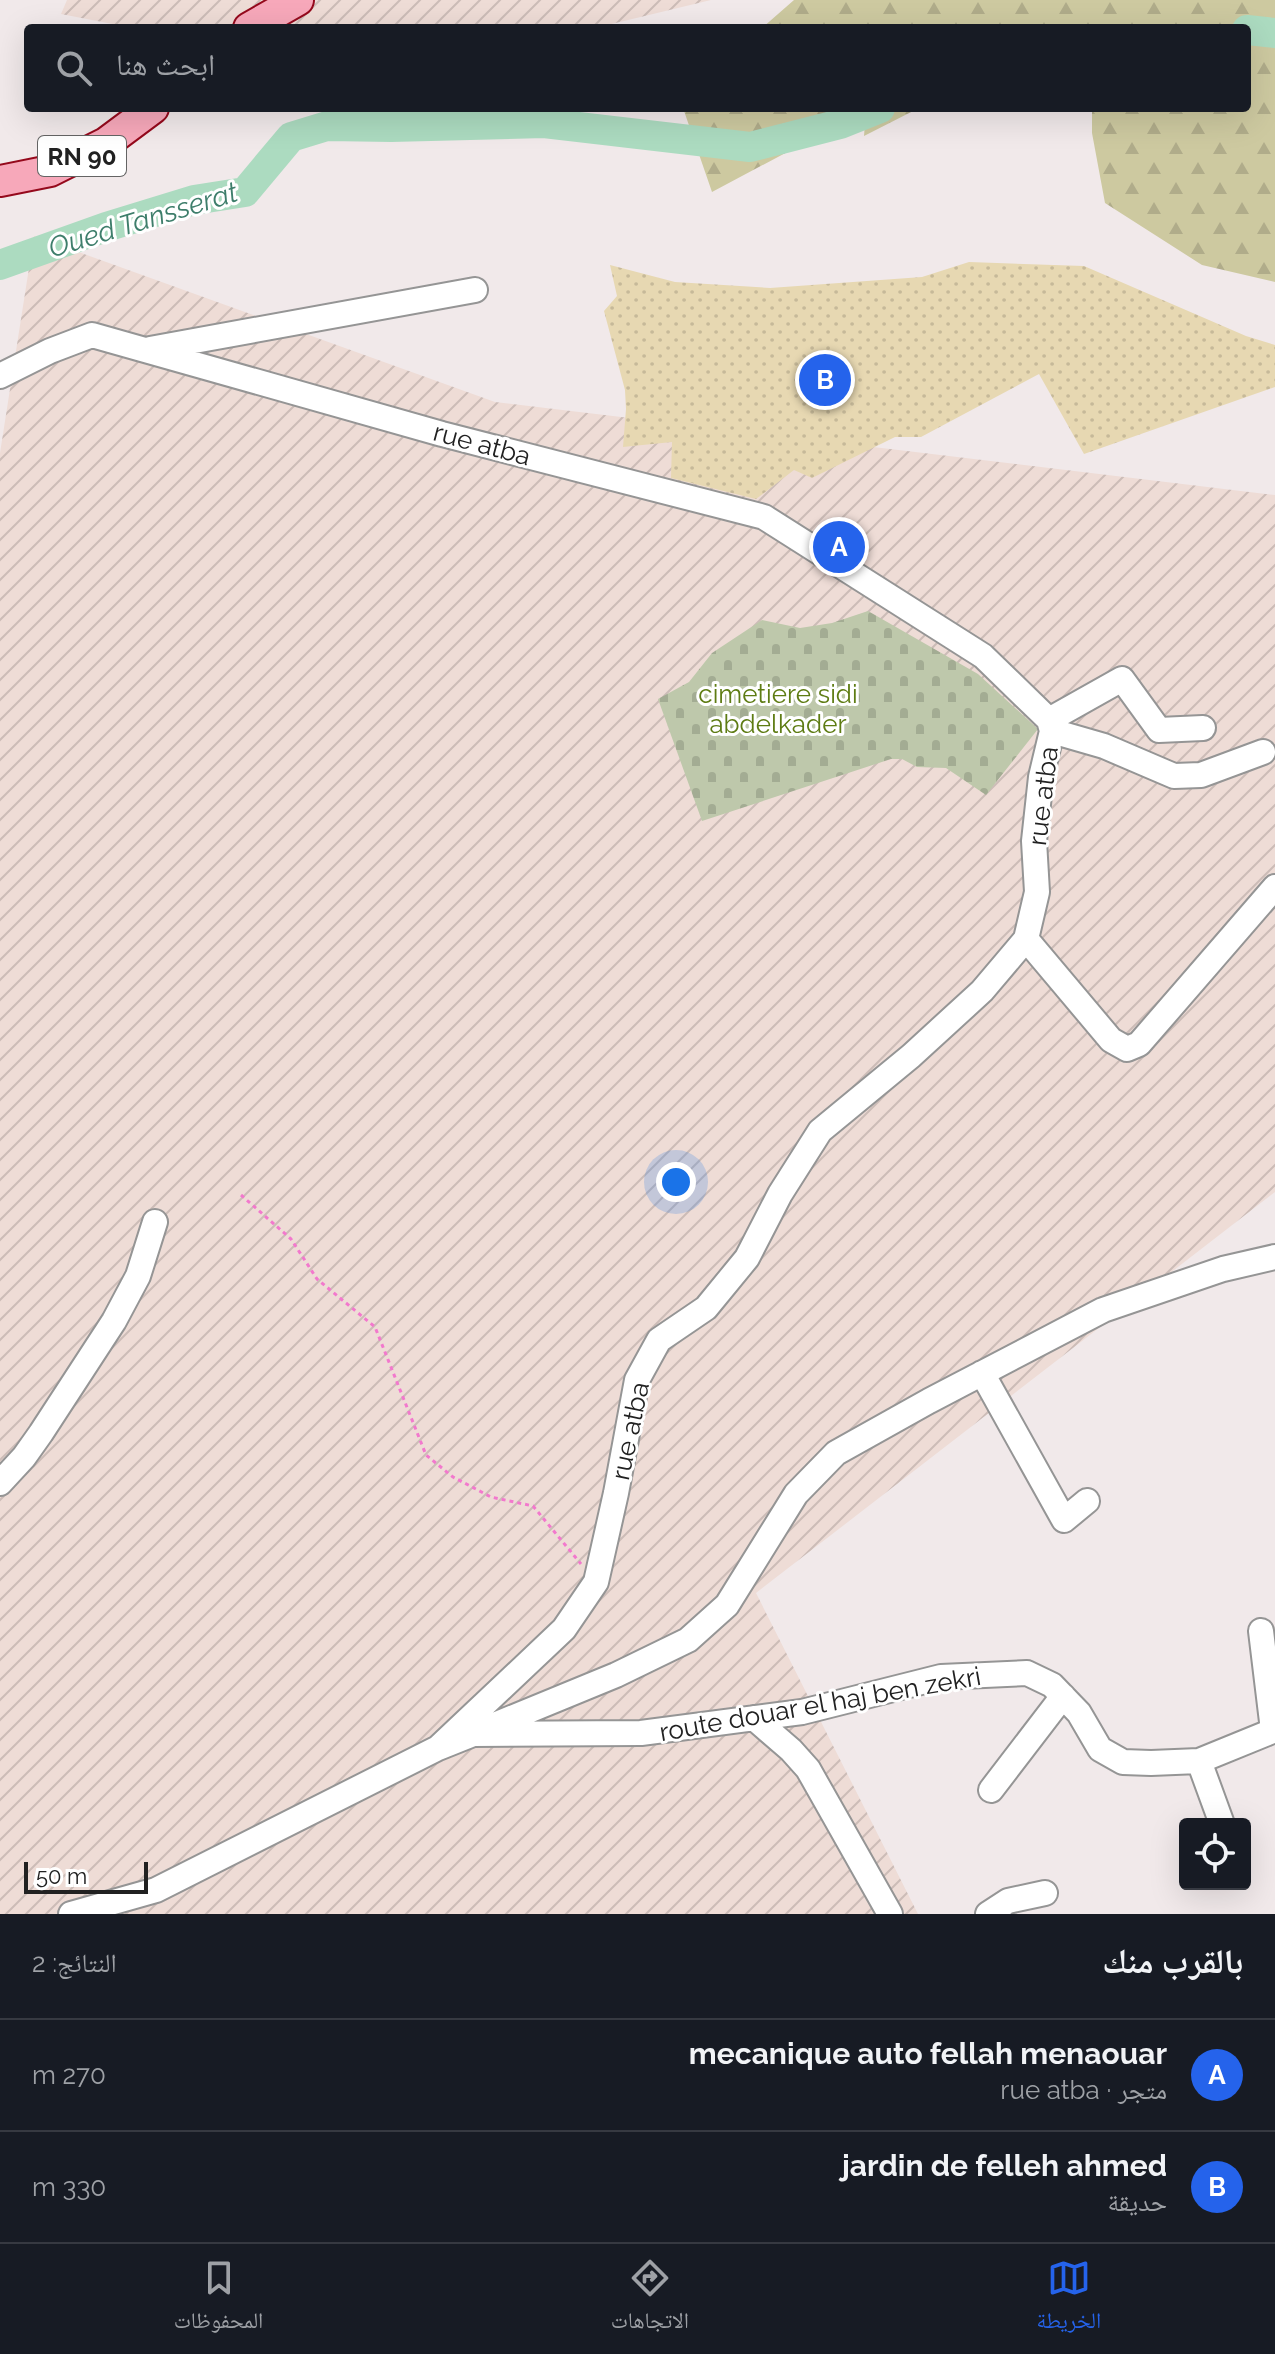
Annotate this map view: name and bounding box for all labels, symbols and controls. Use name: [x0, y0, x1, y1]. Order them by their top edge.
search box: [24, 24, 1251, 112]
icon: search: [52, 46, 96, 90]
text: ابحث هنا: [116, 47, 215, 82]
road number: RN 90: [38, 136, 126, 176]
water label: Oued Tansserat: [44, 175, 243, 264]
pin: B: [799, 350, 851, 410]
street label: rue atba: [430, 417, 534, 471]
pin: A: [813, 517, 865, 577]
park label: cimetiere sidi abdelkader: [698, 679, 858, 739]
street label: rue atba: [1022, 745, 1064, 847]
your location: [656, 1162, 696, 1202]
street label: rue atba: [605, 1379, 655, 1483]
street label: route douar el haj ben zekri: [657, 1661, 983, 1747]
map controls: [1179, 1818, 1251, 1890]
button: locate: [1179, 1818, 1251, 1890]
scale bar: [24, 1858, 148, 1894]
text: 50 m: [36, 1863, 87, 1889]
text: بالقرب منك: [1102, 1941, 1243, 1981]
text: النتائج: 2: [32, 1948, 117, 1978]
text: mecanique auto fellah menaouar: [689, 2036, 1167, 2071]
text: 270 m: [32, 2060, 106, 2090]
text: A: [1208, 2060, 1226, 2090]
text: متجر · rue atba: [1000, 2075, 1167, 2105]
text: jardin de felleh ahmed: [842, 2148, 1167, 2183]
text: 330 m: [32, 2172, 106, 2202]
text: B: [1208, 2172, 1226, 2202]
text: حديقة: [1107, 2187, 1167, 2217]
tab: المحفوظات: [174, 2256, 263, 2342]
tab: الاتجاهات: [611, 2256, 689, 2342]
tab: الخريطة: [1036, 2256, 1101, 2342]

